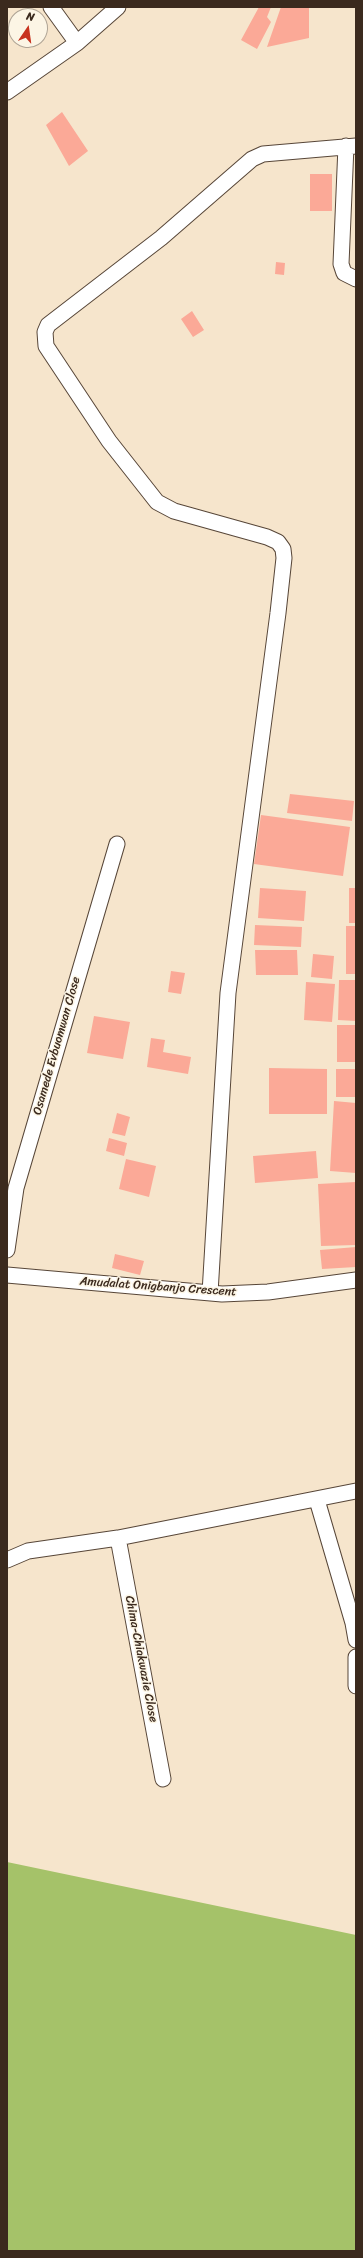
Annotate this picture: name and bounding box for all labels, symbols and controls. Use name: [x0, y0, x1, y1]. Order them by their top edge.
text: N: [25, 7, 36, 27]
north arrow: [8, 8, 48, 48]
street label: Osamede Evbuomwan Close: [30, 975, 84, 1117]
street label: Amudalat Onigbanjo Crescent: [79, 1274, 237, 1300]
street label: Chima-Chiakwazie Close: [122, 1594, 160, 1724]

